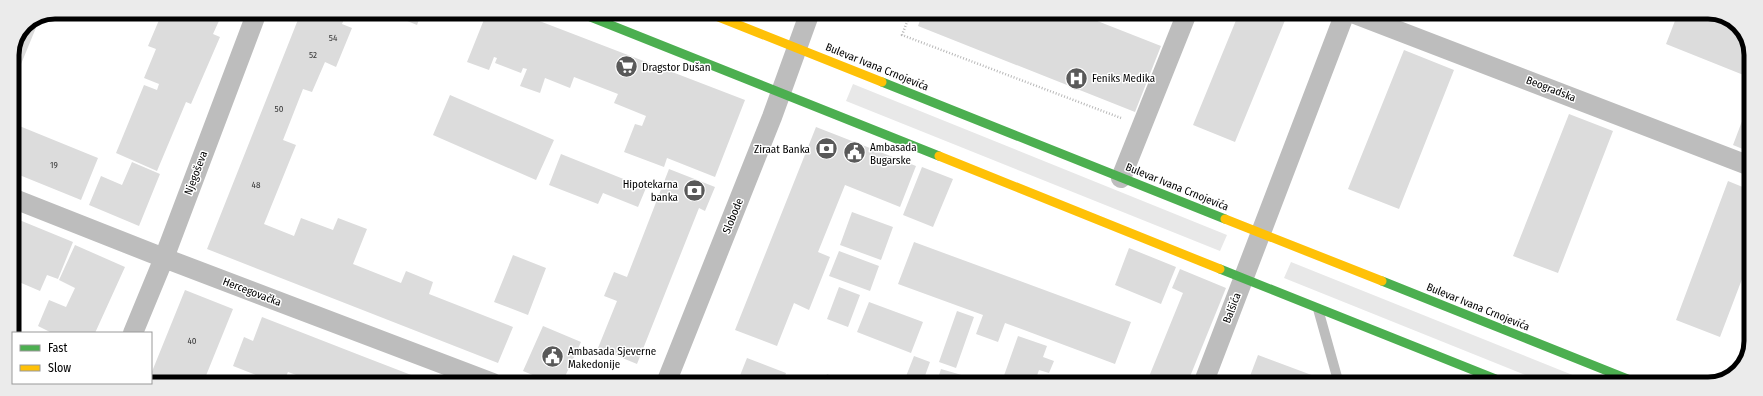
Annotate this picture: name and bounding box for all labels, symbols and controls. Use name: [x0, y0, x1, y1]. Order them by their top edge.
house number: 54: [329, 33, 338, 43]
street label: Bulevar Ivana Crnojevića: [824, 40, 930, 94]
house number: 52: [309, 50, 317, 60]
supermarket icon: Dragstor Dušan: [613, 54, 639, 80]
place label: Dragstor Dušan: [642, 61, 711, 74]
hospital icon: Feniks Medika: [1063, 65, 1089, 91]
place label: Feniks Medika: [1092, 72, 1155, 85]
street label: Beogradska: [1524, 74, 1578, 104]
house number: 50: [275, 104, 284, 114]
bank icon: Ziraat Banka: [813, 136, 839, 162]
public building icon: Ambasada Bugarske: [842, 140, 868, 166]
place label: Ambasada Bugarske: [870, 141, 917, 167]
place label: Ziraat Banka: [754, 143, 810, 156]
street label: Njegoševa: [182, 149, 210, 197]
house number: 19: [50, 160, 58, 170]
street label: Bulevar Ivana Crnojevića: [1124, 160, 1230, 214]
bank icon: Hipotekarna banka: [681, 177, 707, 203]
place label: Hipotekarna banka: [623, 178, 678, 204]
house number: 48: [252, 180, 261, 190]
street label: Slobode: [720, 196, 746, 236]
street label: Hercegovačka: [221, 275, 283, 309]
street label: Bulevar Ivana Crnojevića: [1425, 280, 1531, 334]
street label: Balšića: [1220, 291, 1244, 325]
legend: [12, 332, 152, 384]
house number: 40: [187, 336, 197, 346]
text: Fast: [48, 341, 67, 355]
public building icon: Ambasada Sjeverne Makedonije: [539, 344, 565, 370]
place label: Ambasada Sjeverne Makedonije: [568, 345, 656, 371]
text: Slow: [48, 361, 71, 375]

